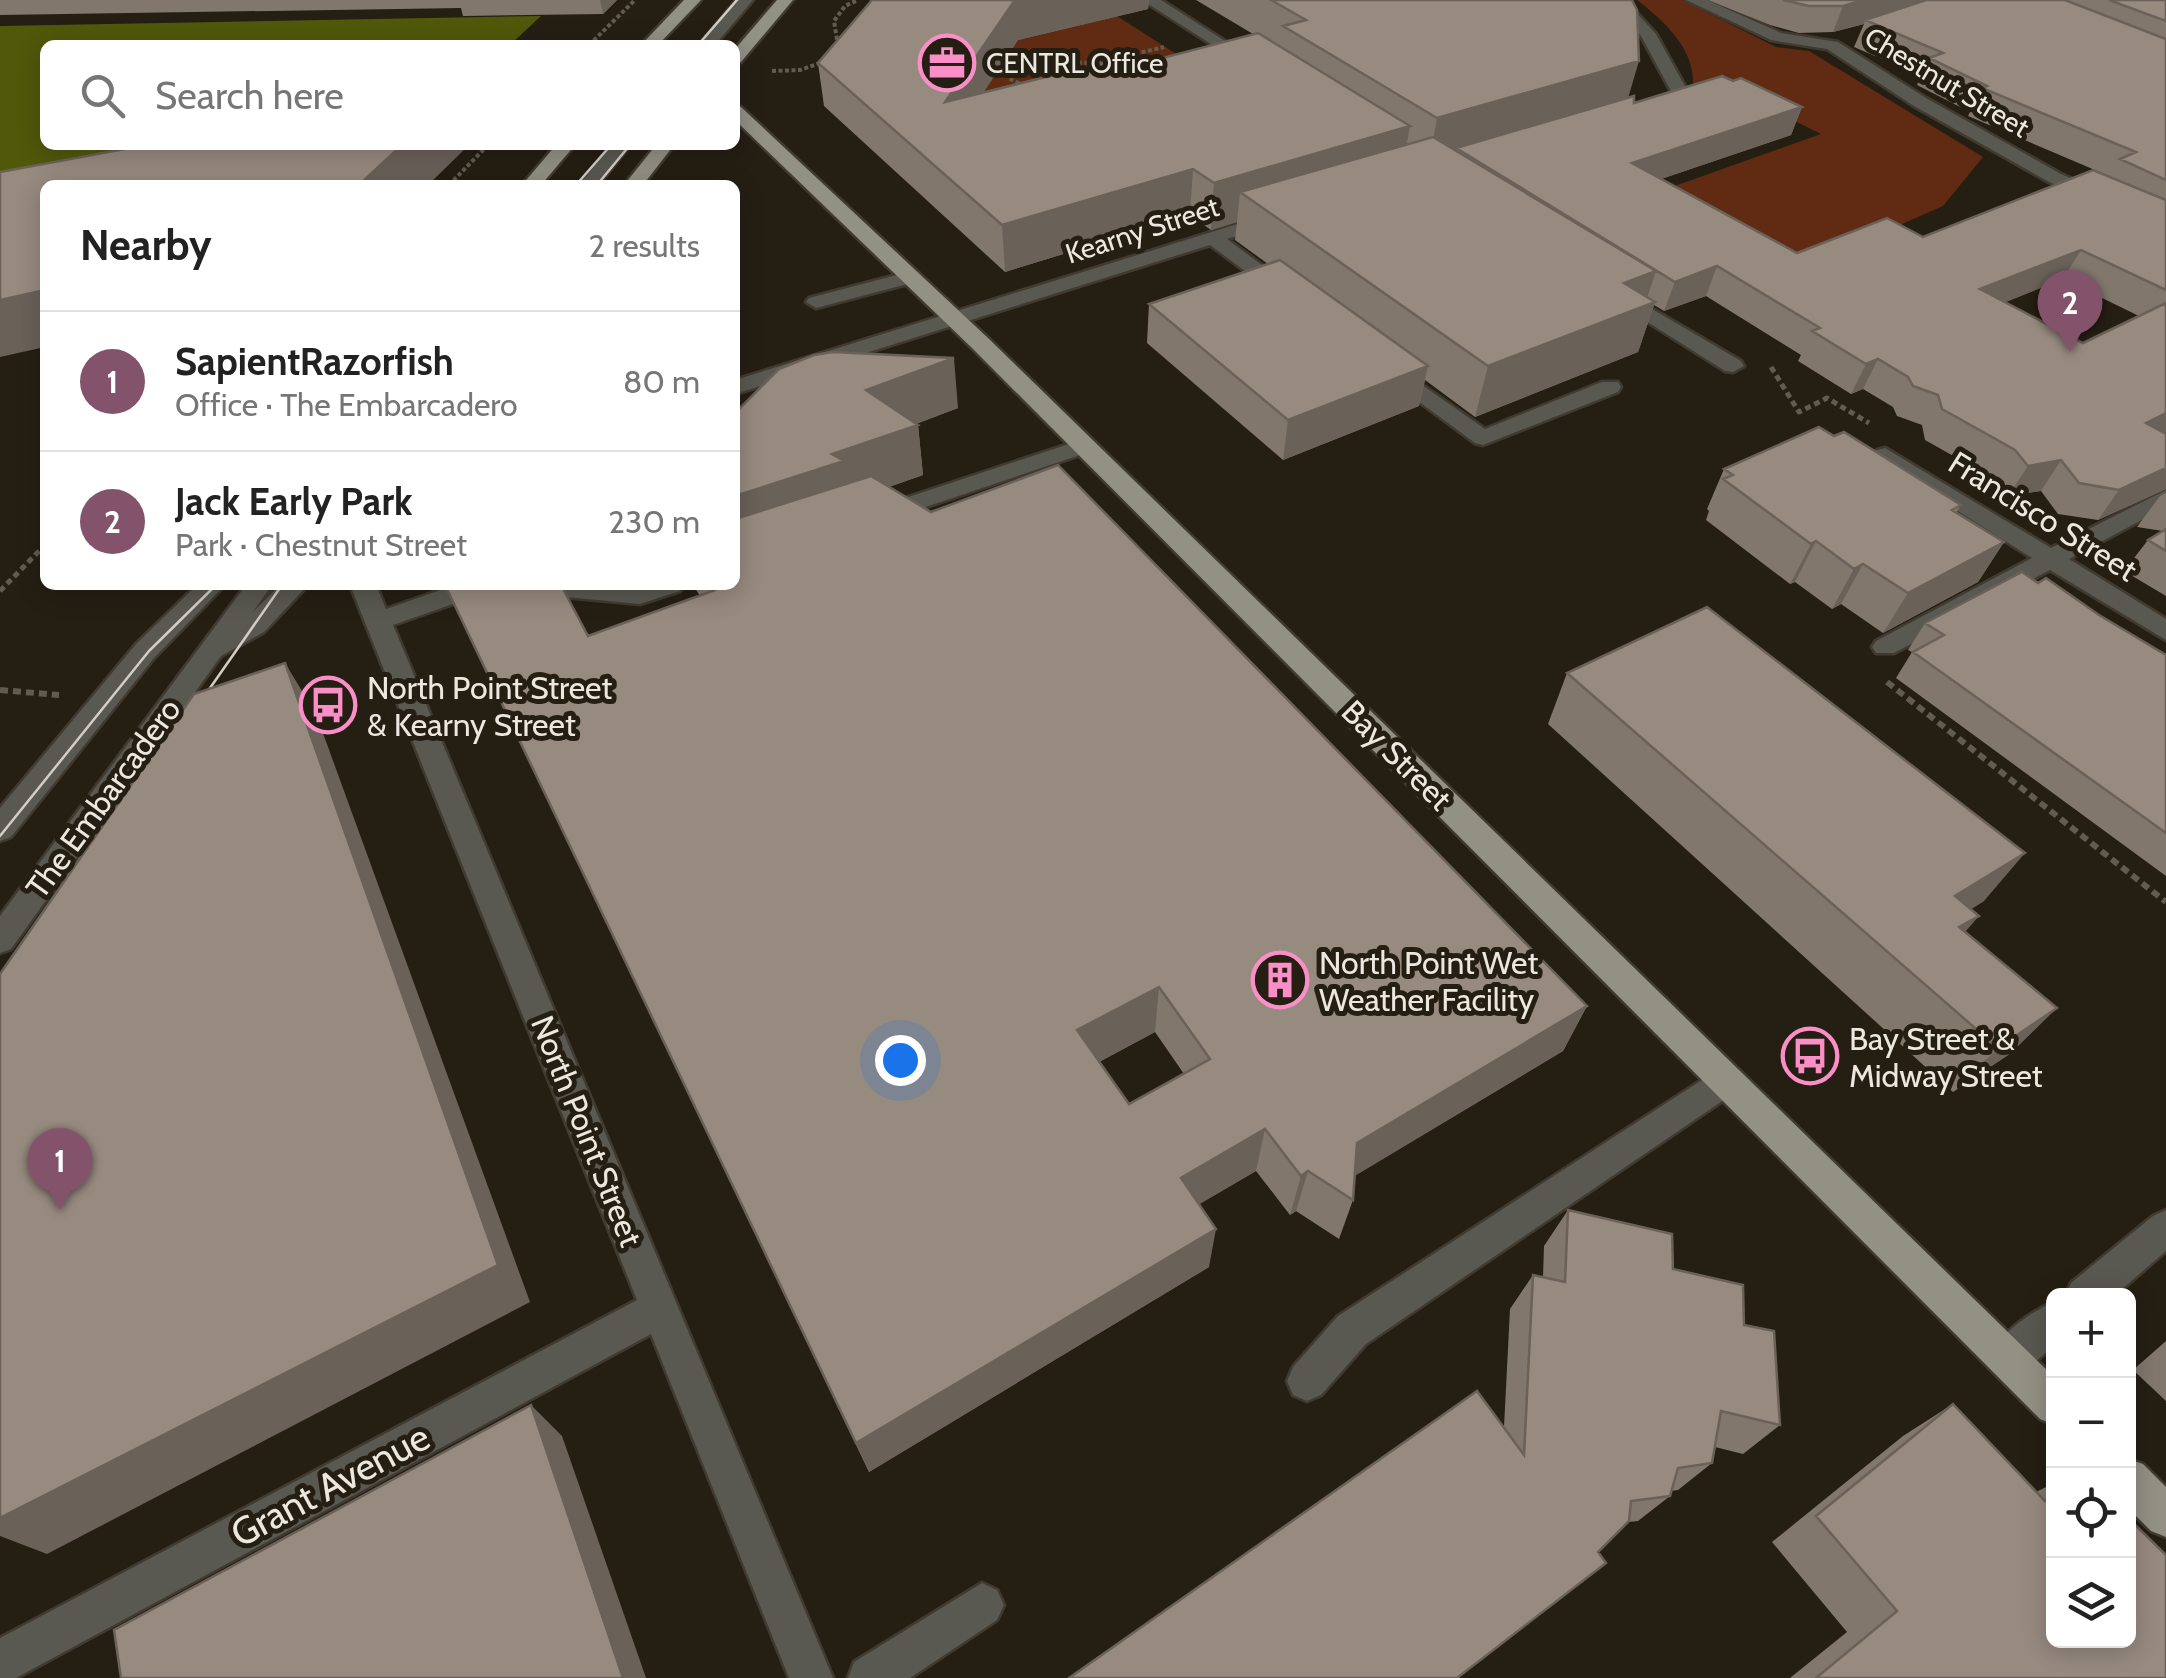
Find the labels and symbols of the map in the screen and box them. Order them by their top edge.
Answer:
street label: Chestnut Street [1859,20,2035,144]
office icon: CENTRL Office [917,33,977,93]
place label: CENTRL Office [986,46,1163,80]
street label: Kearny Street [1061,189,1223,271]
pin: 2 [2038,270,2102,352]
street label: Francisco Street [1942,443,2144,589]
place label: North Point Street & Kearny Street [367,668,612,744]
bus stop icon: North Point Street & Kearny Street [298,675,358,735]
street label: The Embarcadero [17,690,189,906]
street label: Bay Street [1334,692,1460,818]
place label: North Point Wet Weather Facility [1319,943,1538,1019]
building icon: North Point Wet Weather Facility [1250,950,1310,1010]
street label: North Point Street [523,1010,651,1252]
place label: Bay Street & Midway Street [1849,1019,2043,1095]
bus stop icon: Bay Street & Midway Street [1780,1026,1840,1086]
your location [875,1035,926,1086]
pin: 1 [28,1128,92,1210]
street label: Grant Avenue [223,1413,437,1557]

